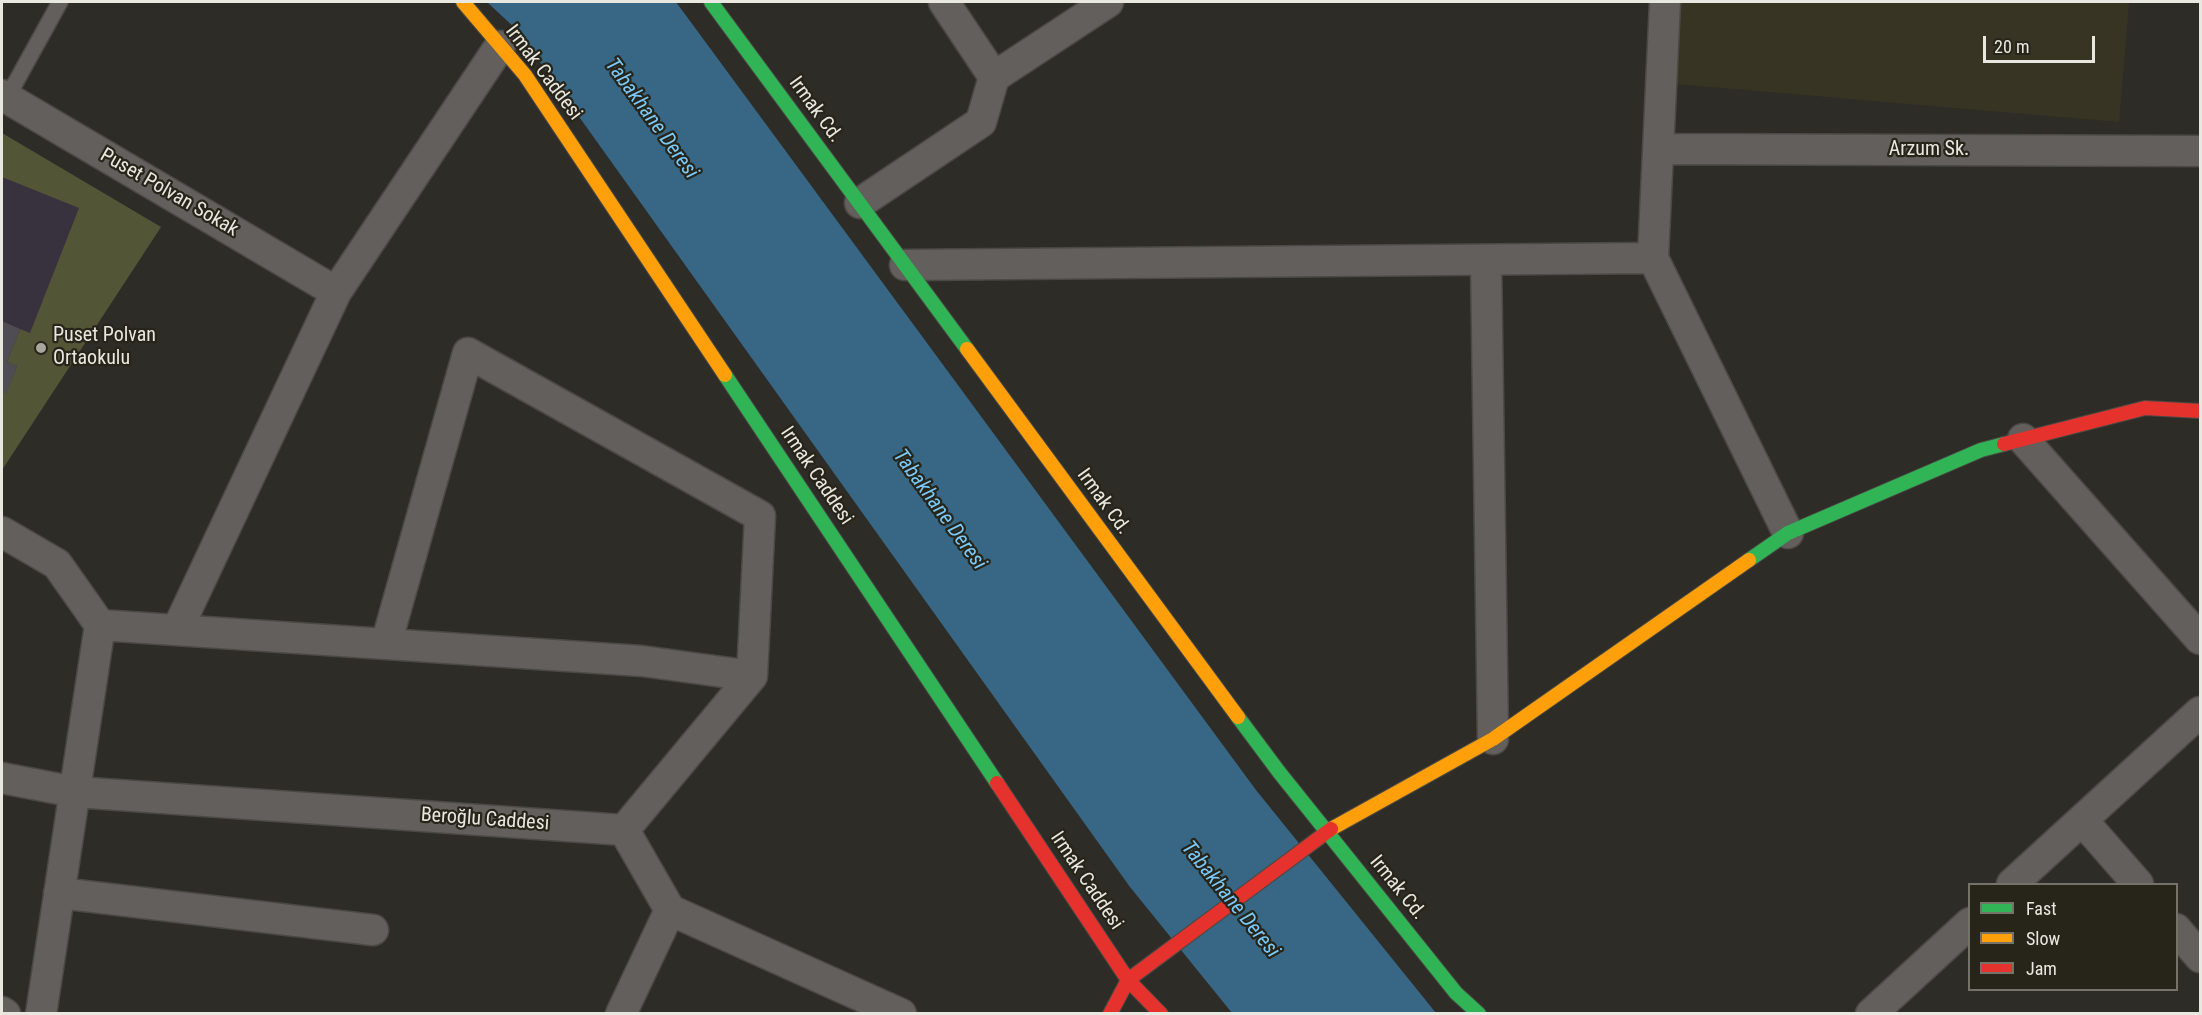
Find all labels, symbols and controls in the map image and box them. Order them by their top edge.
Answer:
street label: Irmak Caddesi [499,21,587,125]
scale bar [1986,24,2098,62]
text: 20 m [1994,36,2029,57]
water label: Tabakhane Deresi [599,54,703,184]
street label: Irmak Cd. [783,72,847,148]
street label: Arzum Sk. [1889,138,1969,162]
street label: Puset Polvan Sokak [96,144,242,242]
place label: Puset Polvan Ortaokulu [53,324,156,371]
marker: Puset Polvan Ortaokulu [34,341,48,355]
street label: Irmak Caddesi [774,422,858,530]
water label: Tabakhane Deresi [887,445,991,575]
street label: Irmak Cd. [1071,464,1135,540]
street label: Beroğlu Caddesi [420,804,550,836]
street label: Irmak Caddesi [1044,827,1128,935]
water label: Tabakhane Deresi [1175,837,1285,963]
street label: Irmak Cd. [1364,851,1430,925]
legend [1968,883,2178,991]
text: Fast [2026,898,2057,919]
text: Slow [2026,928,2060,949]
text: Jam [2026,958,2057,979]

